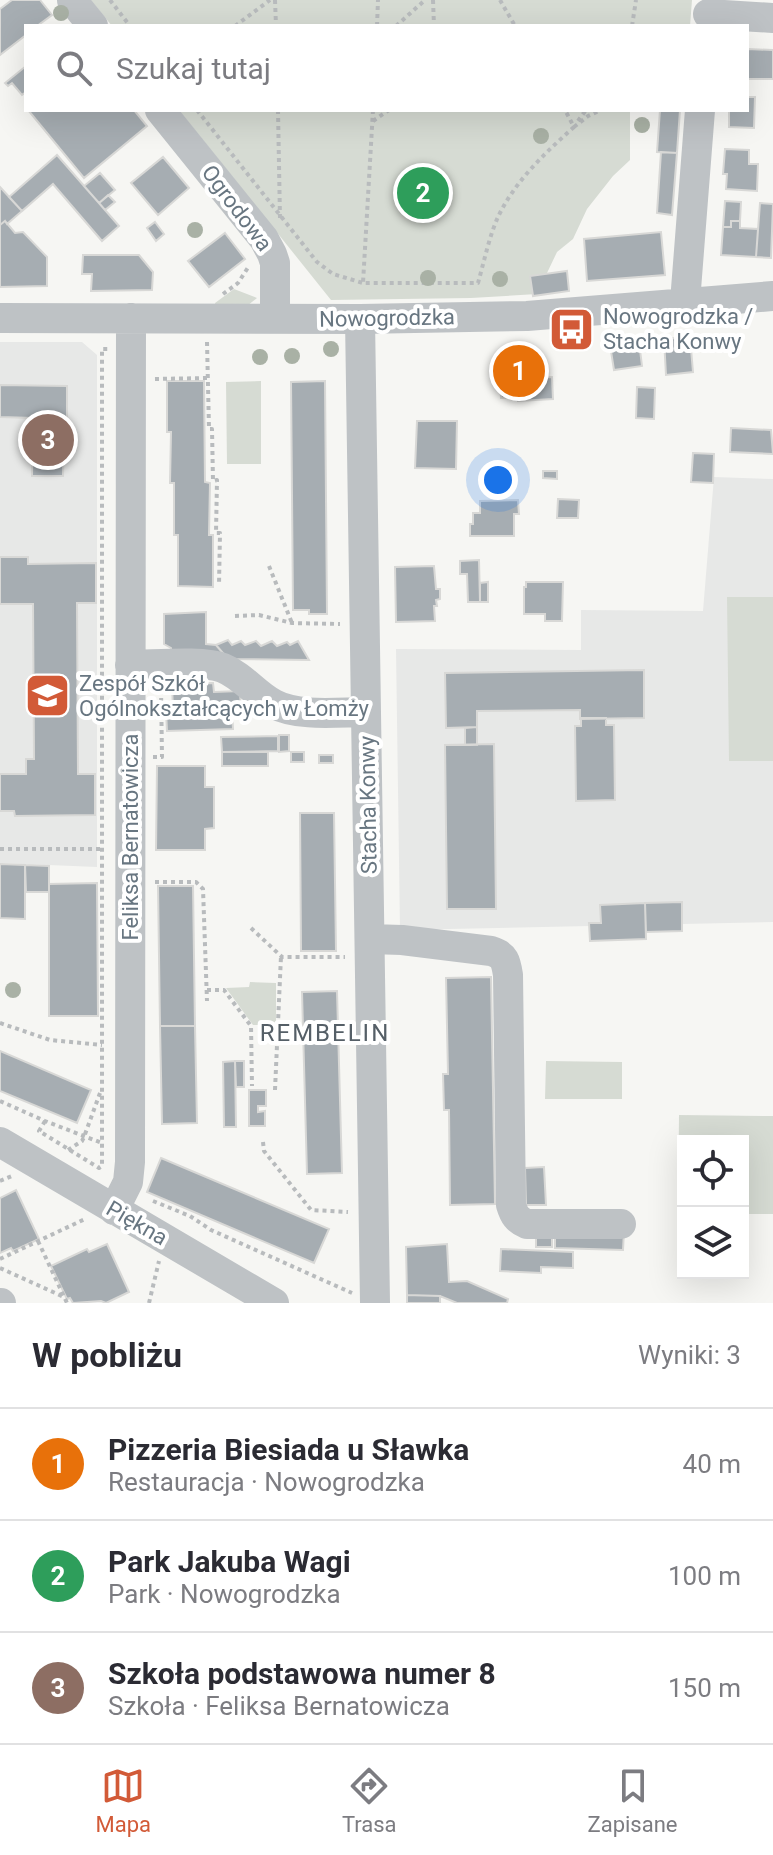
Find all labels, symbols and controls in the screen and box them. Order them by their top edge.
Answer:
search box [24,24,749,112]
icon: search [52,46,96,90]
text: Szukaj tutaj [116,51,271,86]
street label: Ogrodowa [197,160,277,256]
pin: 2 [397,163,449,223]
street label: Nowogrodzka [319,304,455,332]
place label: Nowogrodzka / Stacha Konwy [603,304,753,354]
bus stop icon: Nowogrodzka / Stacha Konwy [548,305,596,353]
pin: 1 [493,341,545,401]
pin: 3 [22,410,74,470]
your location [478,460,518,500]
place label: Zespół Szkół Ogólnokształcących w Łomży [79,671,370,721]
school or university icon: Zespół Szkół Ogólnokształcących w Łomży [24,672,72,720]
street label: Feliksa Bernatowicza [118,734,143,940]
street label: Stacha Konwy [354,735,382,874]
district label: REMBELIN [260,1019,390,1047]
map controls [677,1135,749,1279]
button: locate [677,1135,749,1207]
street label: Piękna [102,1196,172,1250]
button: layers [677,1207,749,1279]
text: W pobliżu [32,1335,182,1375]
text: Wyniki: 3 [638,1340,741,1370]
text: Pizzeria Biesiada u Sławka [108,1432,469,1467]
text: 1 [51,1449,65,1479]
text: 40 m [683,1449,741,1479]
text: Restauracja · Nowogrodzka [108,1467,425,1497]
text: Park Jakuba Wagi [108,1544,351,1579]
text: 2 [51,1561,65,1591]
text: 100 m [668,1561,741,1591]
text: Park · Nowogrodzka [108,1579,341,1609]
text: Szkoła podstawowa numer 8 [108,1656,496,1691]
text: 3 [51,1673,65,1703]
text: 150 m [668,1673,741,1703]
text: Szkoła · Feliksa Bernatowicza [108,1691,450,1721]
tab: Mapa [95,1764,151,1837]
tab: Trasa [342,1764,397,1837]
tab: Zapisane [588,1764,678,1837]

